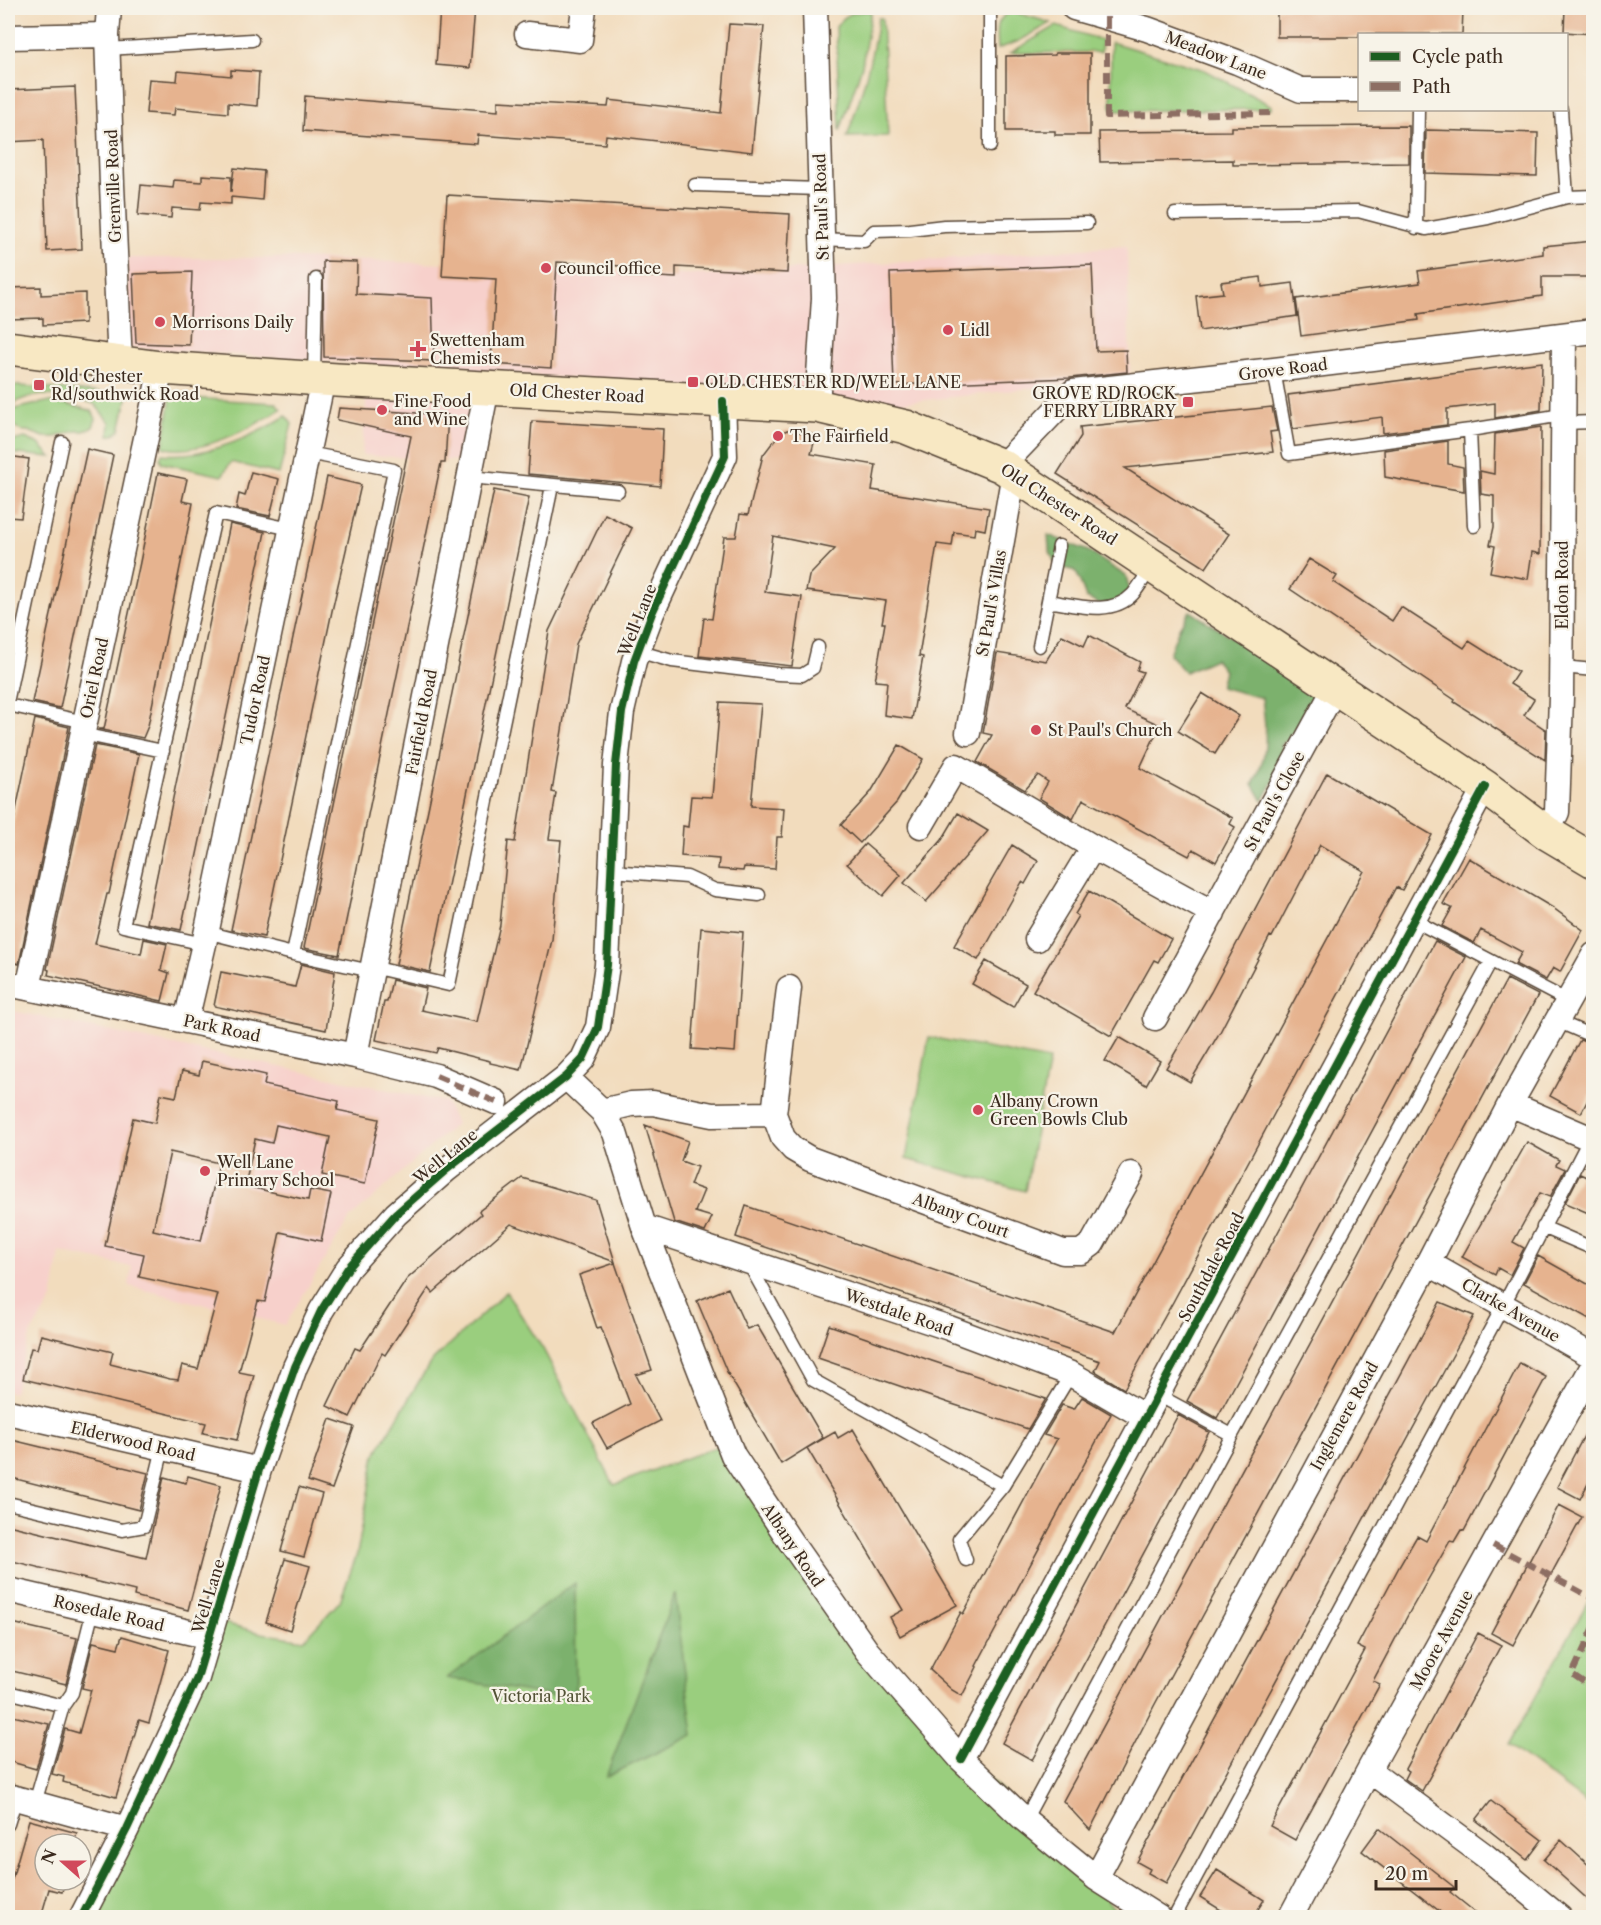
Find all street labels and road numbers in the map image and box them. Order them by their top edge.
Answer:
street label: Meadow Lane [1162,26,1270,84]
street label: Grenville Road [101,129,125,243]
street label: St Paul's Road [809,153,833,261]
street label: Grove Road [1237,354,1329,384]
street label: Old Chester Road [509,379,645,407]
street label: Old Chester Road [997,459,1121,549]
street label: Eldon Road [1552,540,1572,630]
street label: St Paul's Villas [972,548,1010,658]
street label: Well Lane [613,581,661,660]
street label: Oriel Road [76,635,112,720]
street label: Tudor Road [236,653,274,747]
street label: Fairfield Road [401,667,441,777]
street label: St Paul's Close [1239,748,1309,854]
street label: Park Road [182,1010,263,1046]
street label: Well Lane [408,1124,481,1189]
street label: Albany Court [909,1188,1012,1242]
street label: Southdale Road [1174,1209,1248,1325]
street label: Clarke Avenue [1458,1274,1564,1346]
street label: Westdale Road [841,1284,956,1340]
street label: Inglemere Road [1306,1358,1382,1474]
street label: Elderwood Road [69,1417,197,1465]
street label: Albany Road [757,1499,828,1591]
street label: Well Lane [187,1556,229,1637]
street label: Moore Avenue [1405,1586,1477,1694]
street label: Rosedale Road [52,1591,167,1636]

